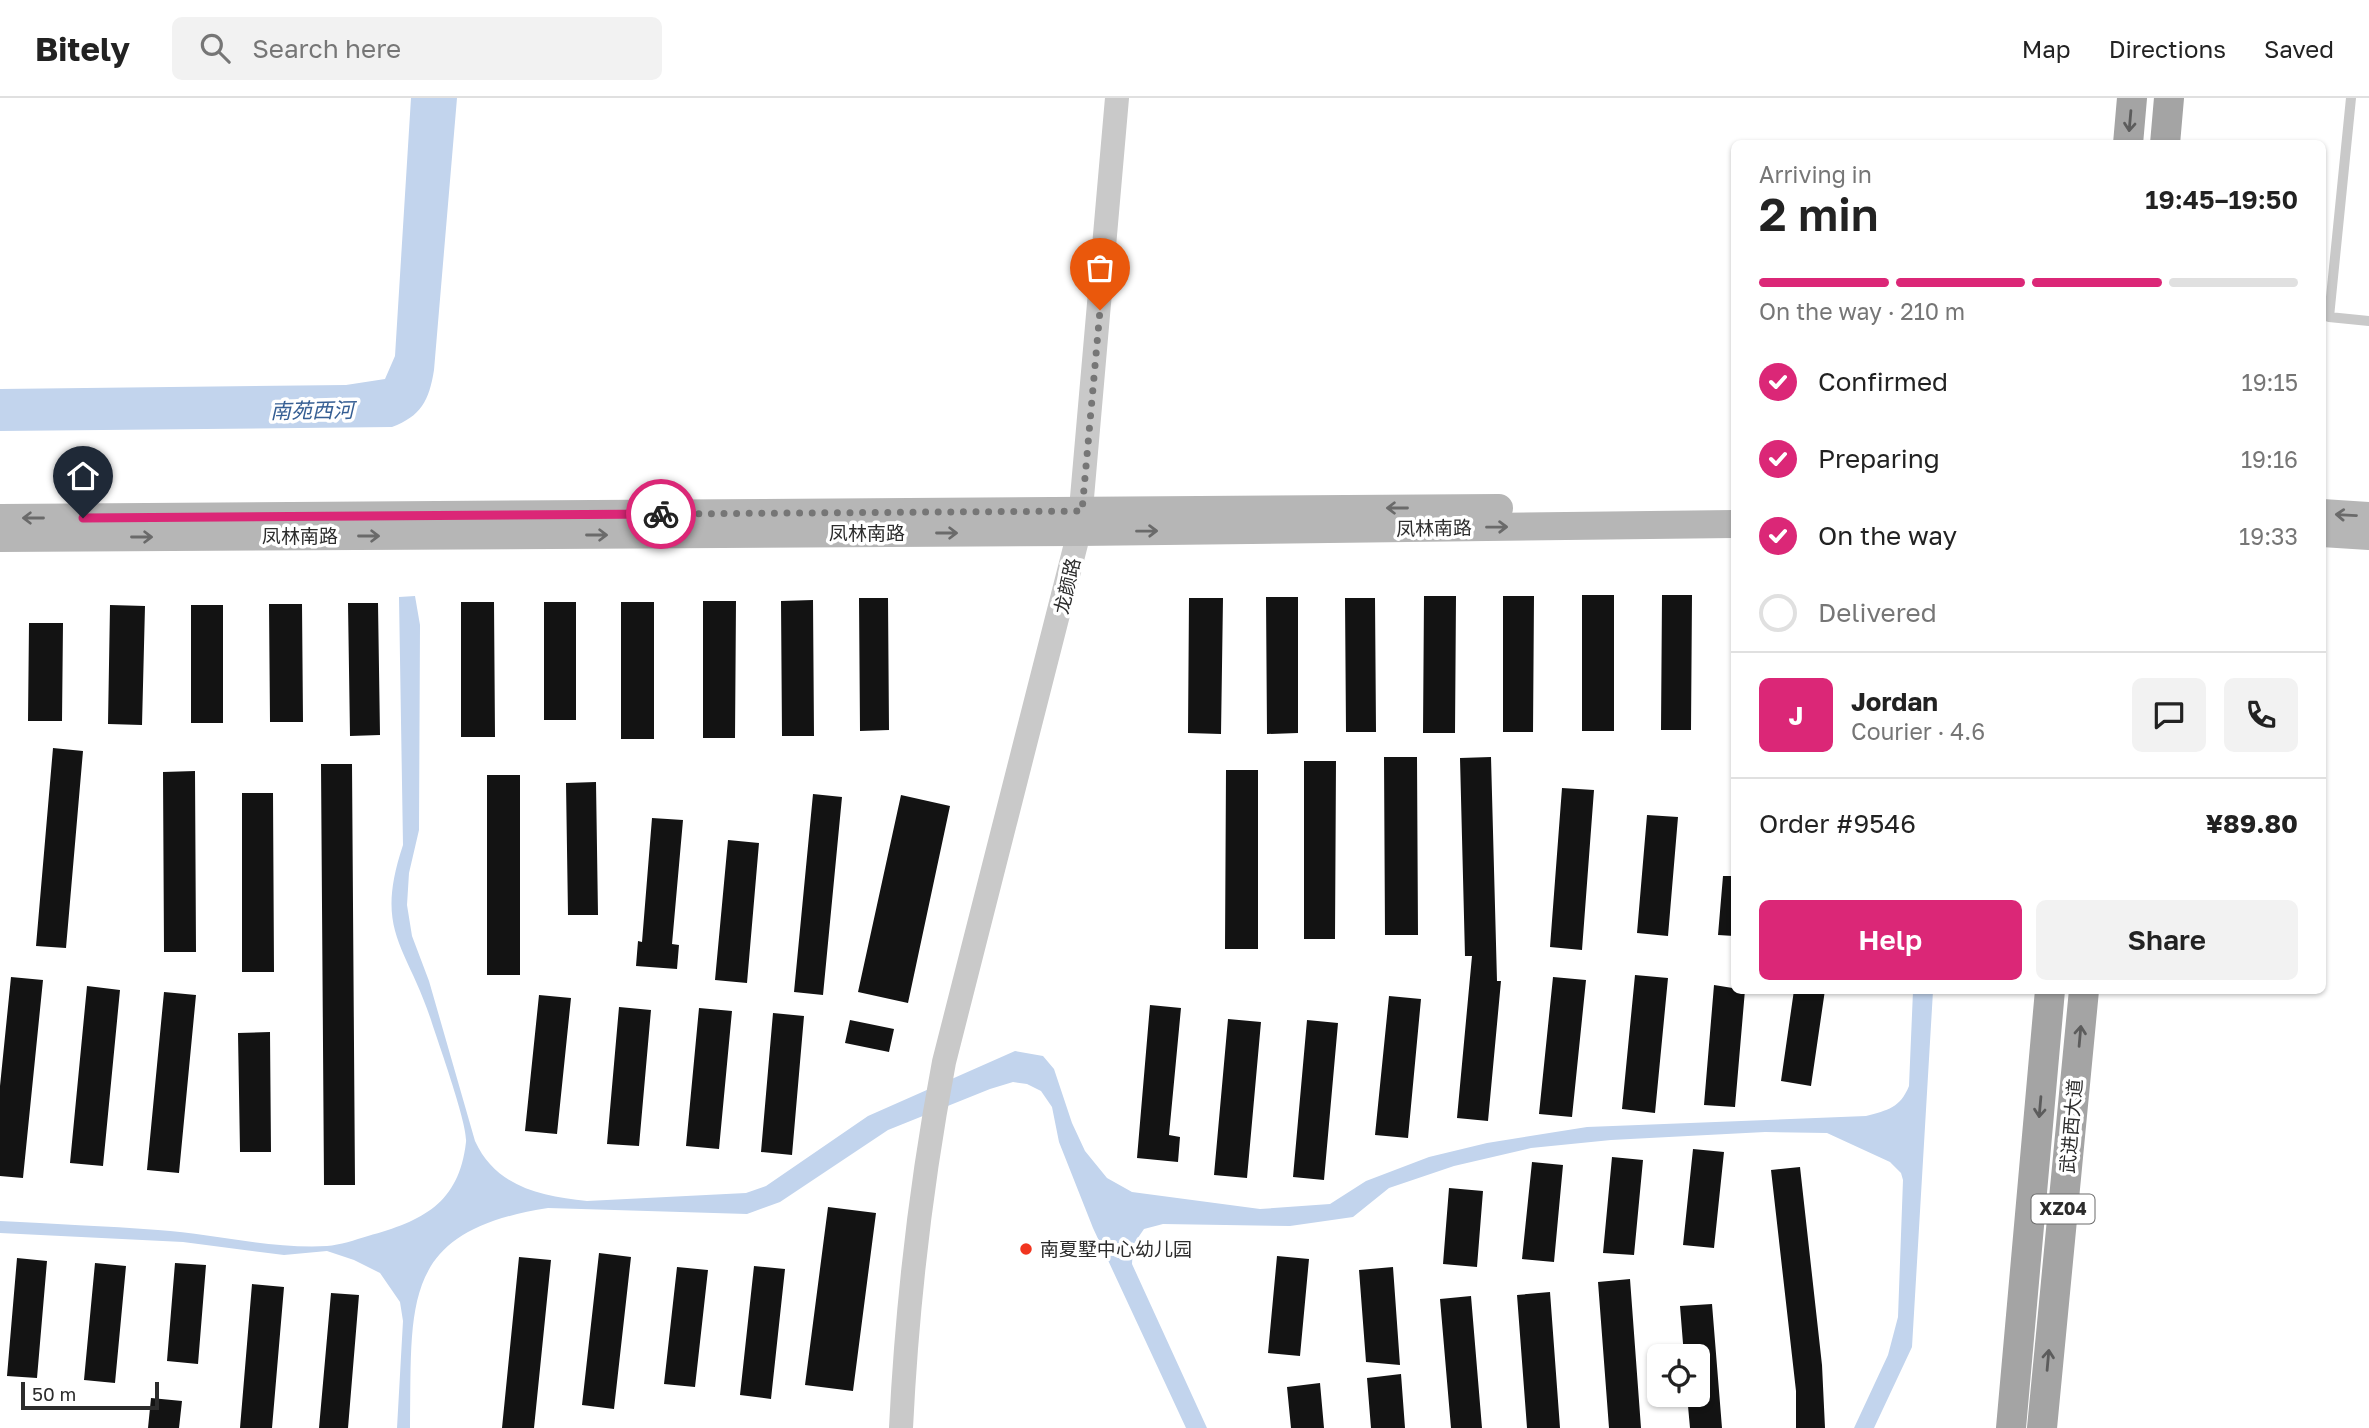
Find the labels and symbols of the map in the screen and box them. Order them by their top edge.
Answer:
one-way arrow [2123,109,2136,132]
pin [1070,238,1130,310]
water label: 南苑西河 [270,396,358,424]
pin [53,446,113,518]
courier [626,479,696,549]
one-way arrow [1385,502,1408,515]
one-way arrow [2334,508,2357,521]
one-way arrow [22,511,45,525]
street label: 凤林南路 [1396,515,1472,540]
one-way arrow [1486,520,1509,534]
street label: 凤林南路 [829,521,905,544]
street label: 凤林南路 [262,524,338,547]
one-way arrow [1136,525,1159,538]
one-way arrow [935,526,958,540]
one-way arrow [585,528,608,542]
one-way arrow [357,529,380,543]
one-way arrow [130,530,153,544]
street label: 龙颜路 [1049,556,1084,616]
one-way arrow [2073,1025,2086,1048]
street label: 武进西大道 [2055,1078,2086,1174]
one-way arrow [2033,1095,2046,1118]
road number: XZ04 [2032,1194,2094,1224]
place label: 南夏墅中心幼儿园 [1040,1237,1192,1260]
marker: 南夏墅中心幼儿园 [1018,1241,1034,1257]
one-way arrow [2042,1349,2055,1372]
scale bar [21,1379,159,1411]

